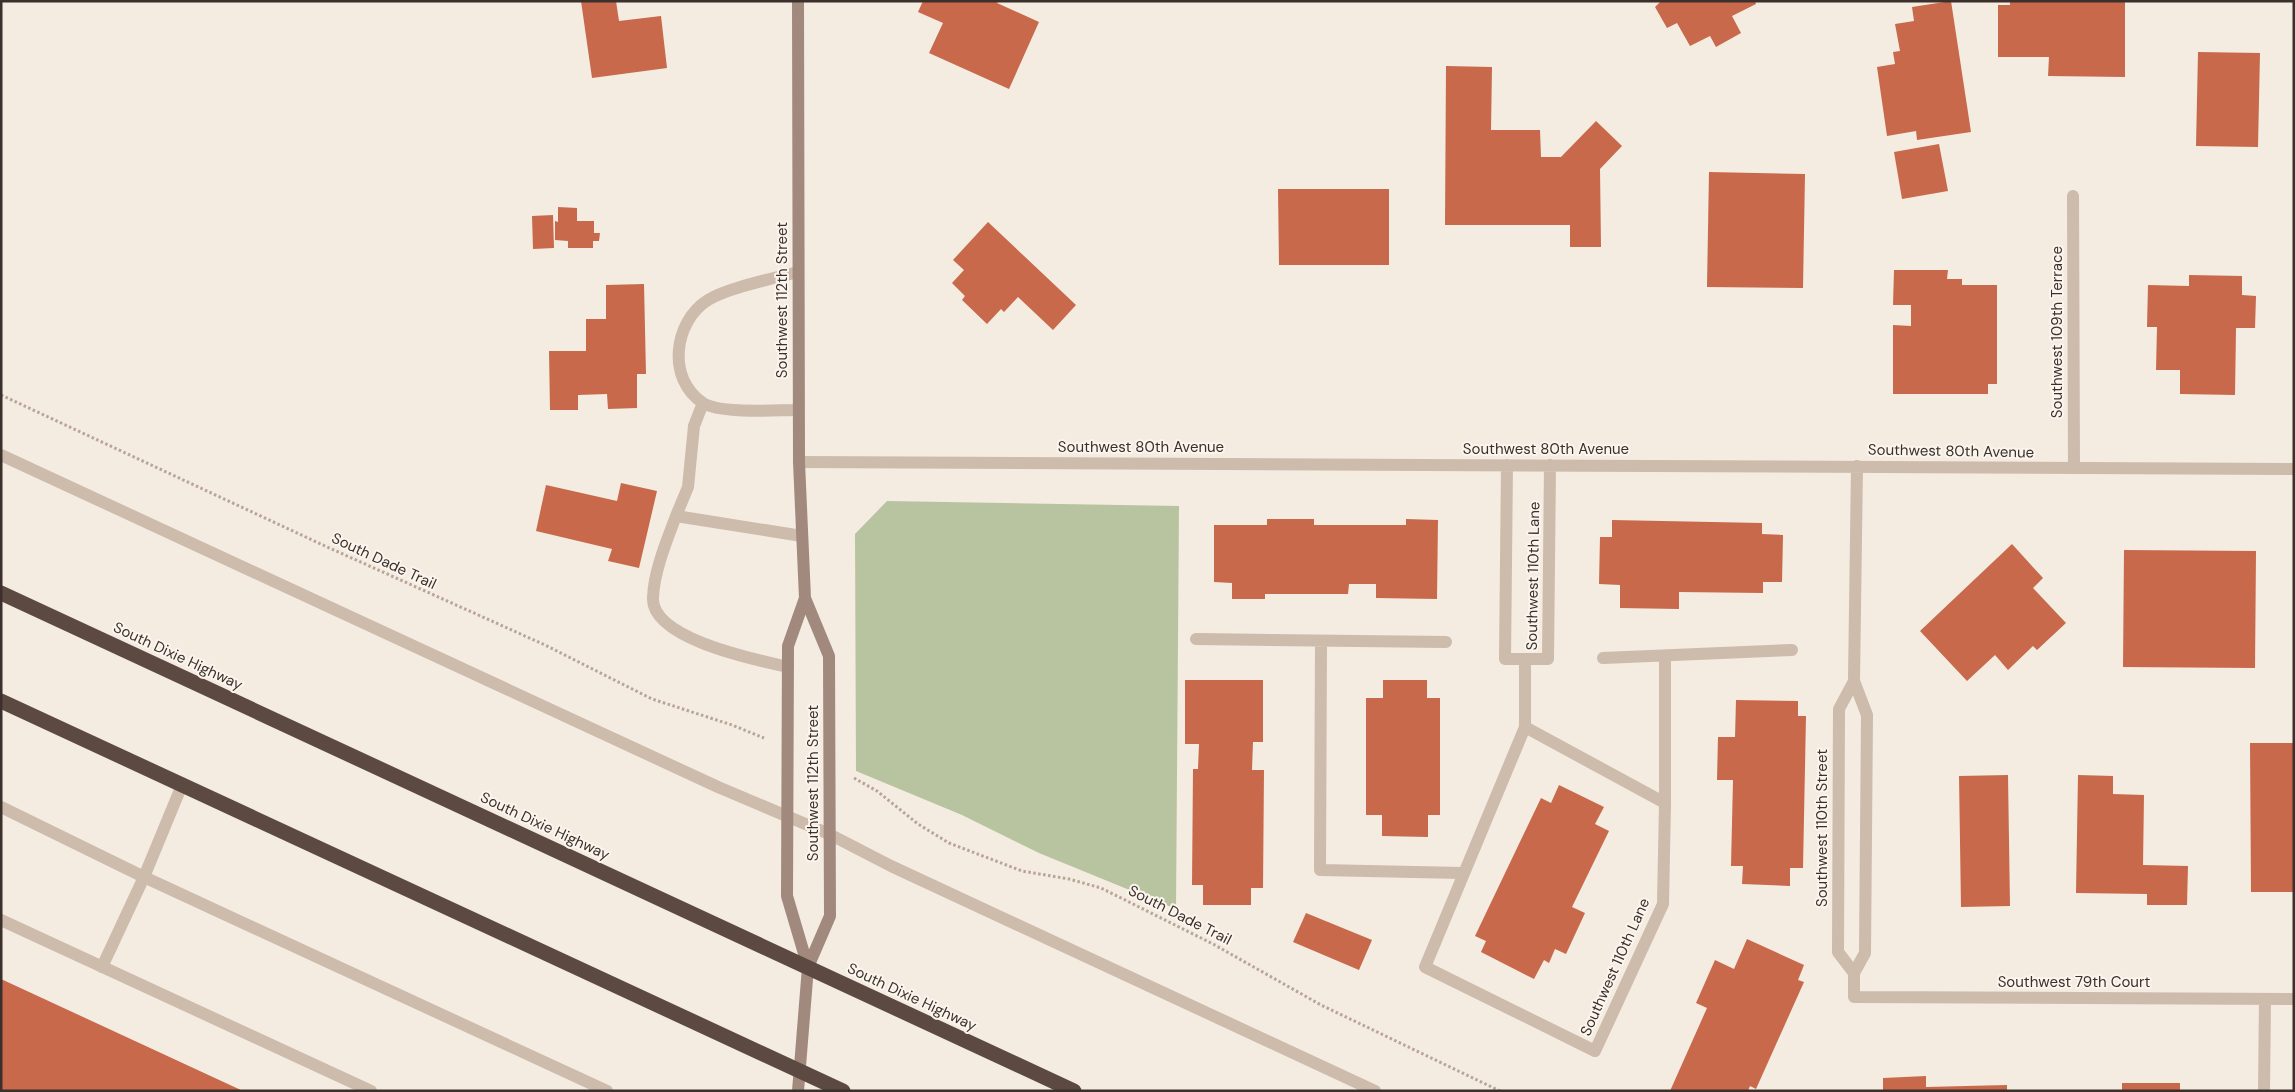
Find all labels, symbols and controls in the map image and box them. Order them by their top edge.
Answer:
street label: Southwest 112th Street [772,222,792,378]
street label: Southwest 109th Terrace [2047,246,2067,418]
street label: Southwest 80th Avenue [1058,437,1224,457]
street label: Southwest 80th Avenue [1463,439,1629,459]
street label: Southwest 80th Avenue [1868,440,2034,462]
street label: Southwest 110th Lane [1522,501,1544,651]
street label: South Dade Trail [328,528,440,594]
street label: South Dixie Highway [110,617,246,695]
street label: Southwest 112th Street [803,705,823,861]
street label: Southwest 110th Street [1812,749,1832,907]
street label: South Dixie Highway [477,787,613,865]
street label: South Dade Trail [1125,880,1235,950]
street label: Southwest 110th Lane [1576,895,1654,1039]
street label: South Dixie Highway [844,958,980,1036]
street label: Southwest 79th Court [1998,972,2150,992]

